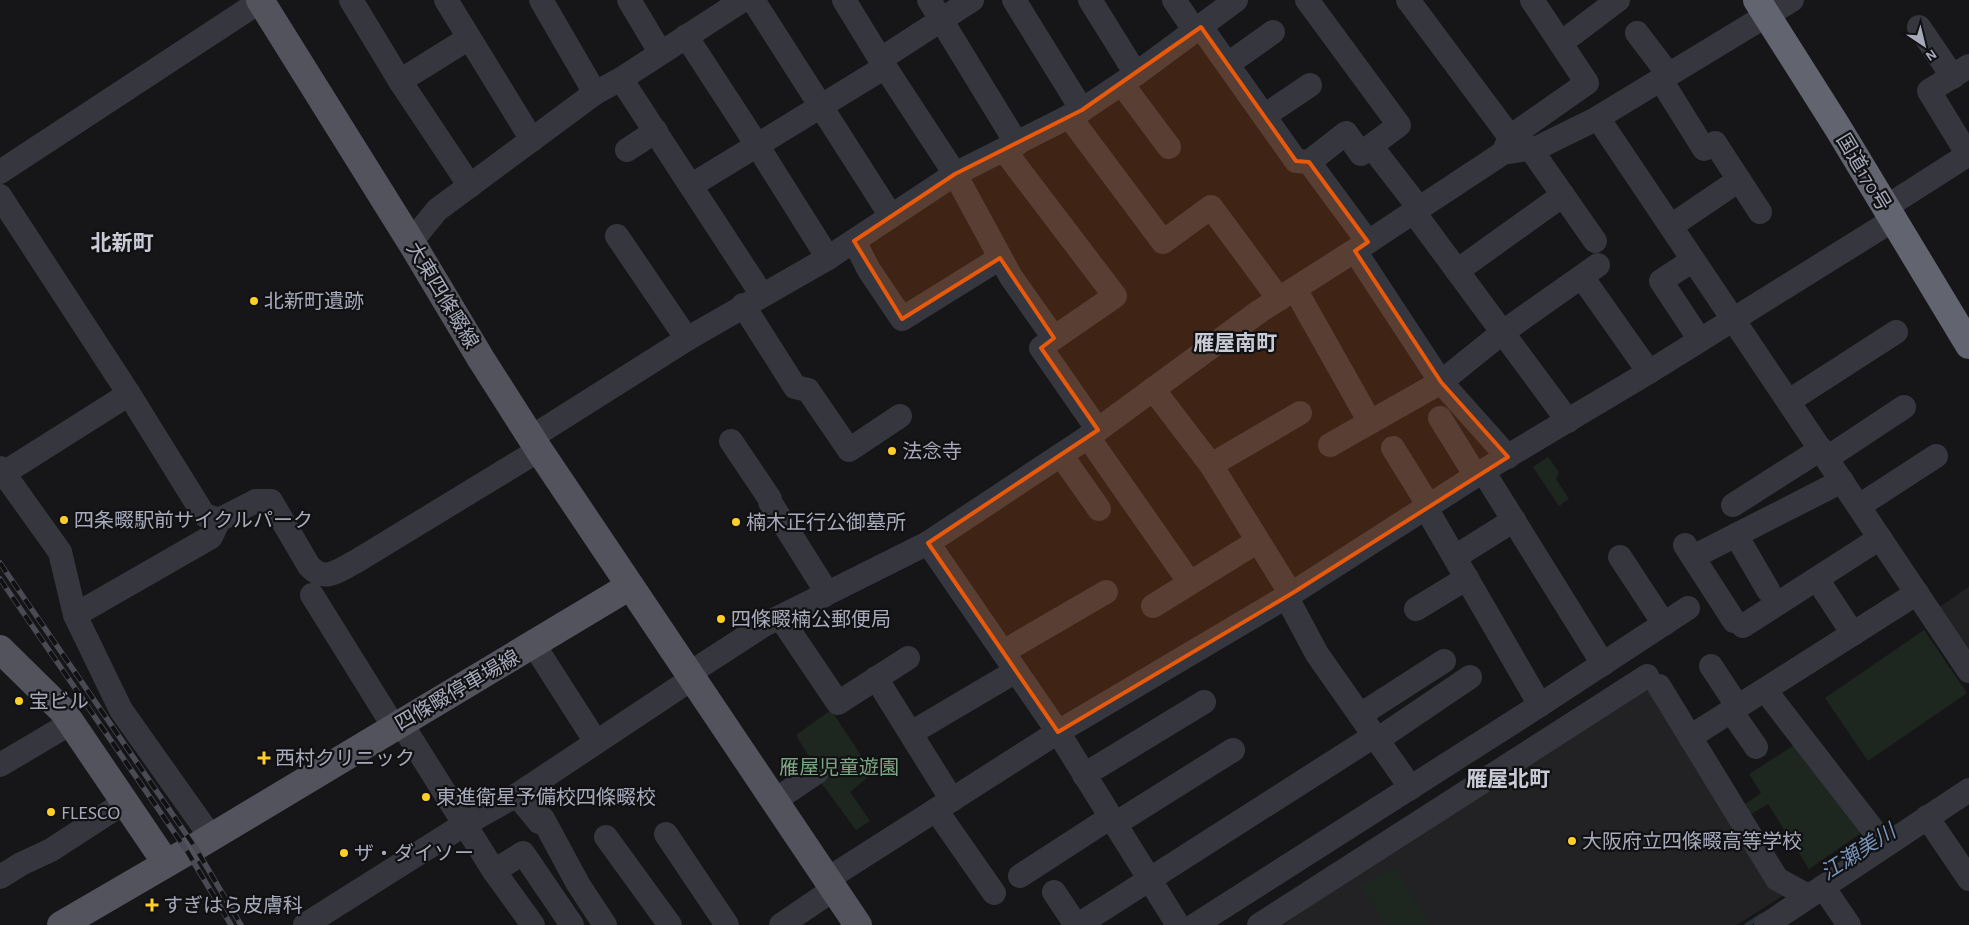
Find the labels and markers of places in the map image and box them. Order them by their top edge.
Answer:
place label: 北新町遺跡 [264,291,364,312]
marker: 北新町遺跡 [248,295,260,307]
place label: 法念寺 [902,441,962,462]
marker: 法念寺 [886,445,898,457]
place label: 四条畷駅前サイクルパーク [74,510,313,531]
place label: 楠木正行公御墓所 [746,512,906,533]
marker: 四条畷駅前サイクルパーク [58,514,70,526]
marker: 楠木正行公御墓所 [730,516,742,528]
place label: 四條畷楠公郵便局 [731,608,891,630]
marker: 四條畷楠公郵便局 [715,613,727,625]
place label: 宝ビル [29,691,89,712]
marker: 宝ビル [13,695,25,707]
place label: 西村クリニック [275,748,415,769]
marker: 西村クリニック [257,751,271,765]
place label: 東進衛星予備校四條畷校 [436,786,656,808]
marker: 東進衛星予備校四條畷校 [420,791,432,803]
place label: FLESCO [61,803,120,823]
marker: FLESCO [45,806,57,818]
place label: 大阪府立四條畷高等学校 [1582,830,1802,852]
marker: 大阪府立四條畷高等学校 [1566,835,1578,847]
place label: ザ・ダイソー [354,843,474,864]
marker: ザ・ダイソー [338,847,350,859]
place label: すぎはら皮膚科 [163,894,303,916]
marker: すぎはら皮膚科 [145,898,159,912]

